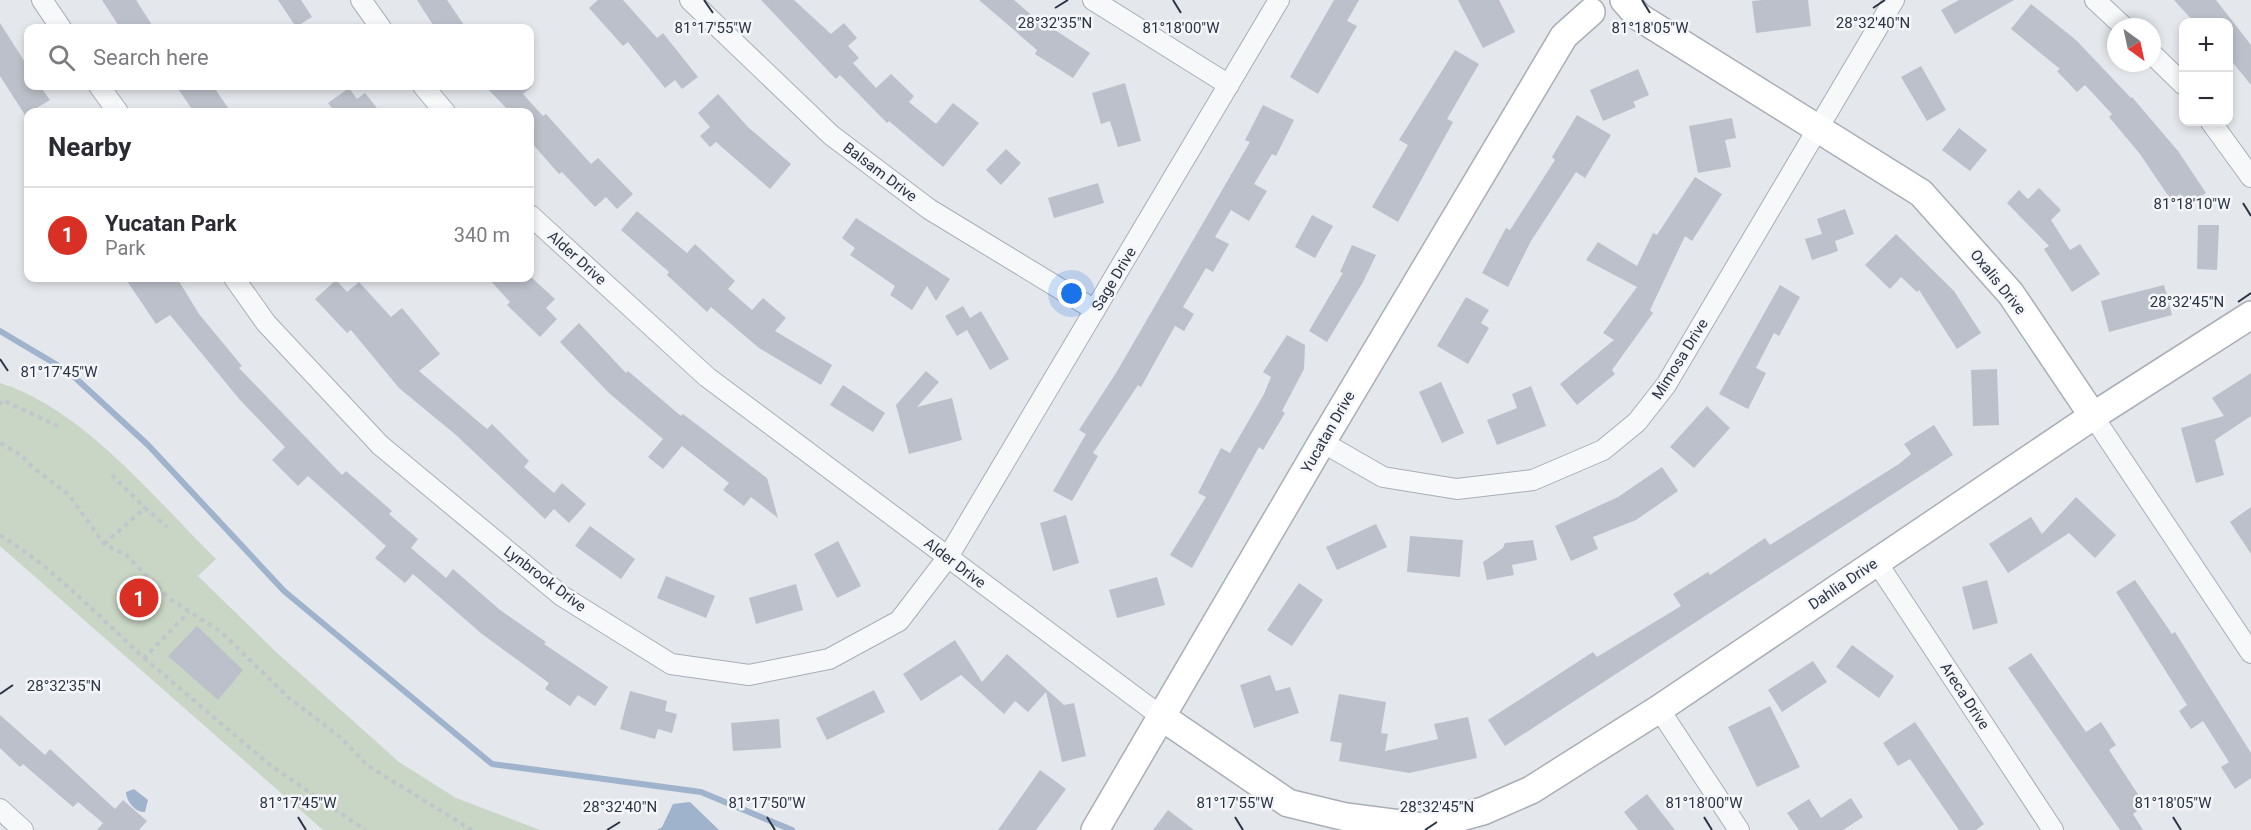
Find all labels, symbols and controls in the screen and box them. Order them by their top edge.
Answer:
text: 28°32'35"N [1018,14,1092,32]
text: 28°32'40"N [1836,14,1910,32]
north arrow [2107,18,2161,72]
map controls [2179,18,2233,126]
button: + [2179,18,2233,72]
text: 81°17'55"W [675,19,751,37]
text: 81°18'00"W [1143,19,1219,37]
text: 81°18'05"W [1612,19,1688,37]
search box [24,24,534,90]
icon: search [45,41,78,74]
text: Search here [93,45,209,70]
button: − [2179,72,2233,126]
text: Nearby [48,132,131,162]
street label: Balsam Drive [840,138,920,206]
text: 81°18'10"W [2154,195,2230,213]
text: Yucatan Park [105,211,236,236]
text: 1 [62,223,73,247]
text: 340 m [454,223,510,247]
street label: Alder Drive [544,227,610,289]
text: Park [105,236,145,260]
street label: Sage Drive [1088,244,1140,314]
street label: Oxalis Drive [1966,246,2030,318]
your location [1057,279,1086,308]
text: 28°32'45"N [2150,293,2224,311]
street label: Mimosa Drive [1648,315,1712,403]
text: 81°17'45"W [21,363,97,381]
street label: Yucatan Drive [1297,388,1359,476]
street label: Alder Drive [921,534,989,592]
street label: Lynbrook Drive [500,542,590,616]
street label: Dahlia Drive [1805,554,1881,614]
pin: 1 [120,576,158,620]
street label: Areca Drive [1937,659,1993,733]
text: 28°32'35"N [27,677,101,695]
text: 81°17'45"W [260,794,336,812]
text: 81°17'50"W [729,794,805,812]
text: 81°17'55"W [1197,794,1273,812]
text: 81°18'00"W [1666,794,1742,812]
text: 81°18'05"W [2135,794,2211,812]
text: 28°32'40"N [583,798,657,816]
text: 28°32'45"N [1400,798,1474,816]

